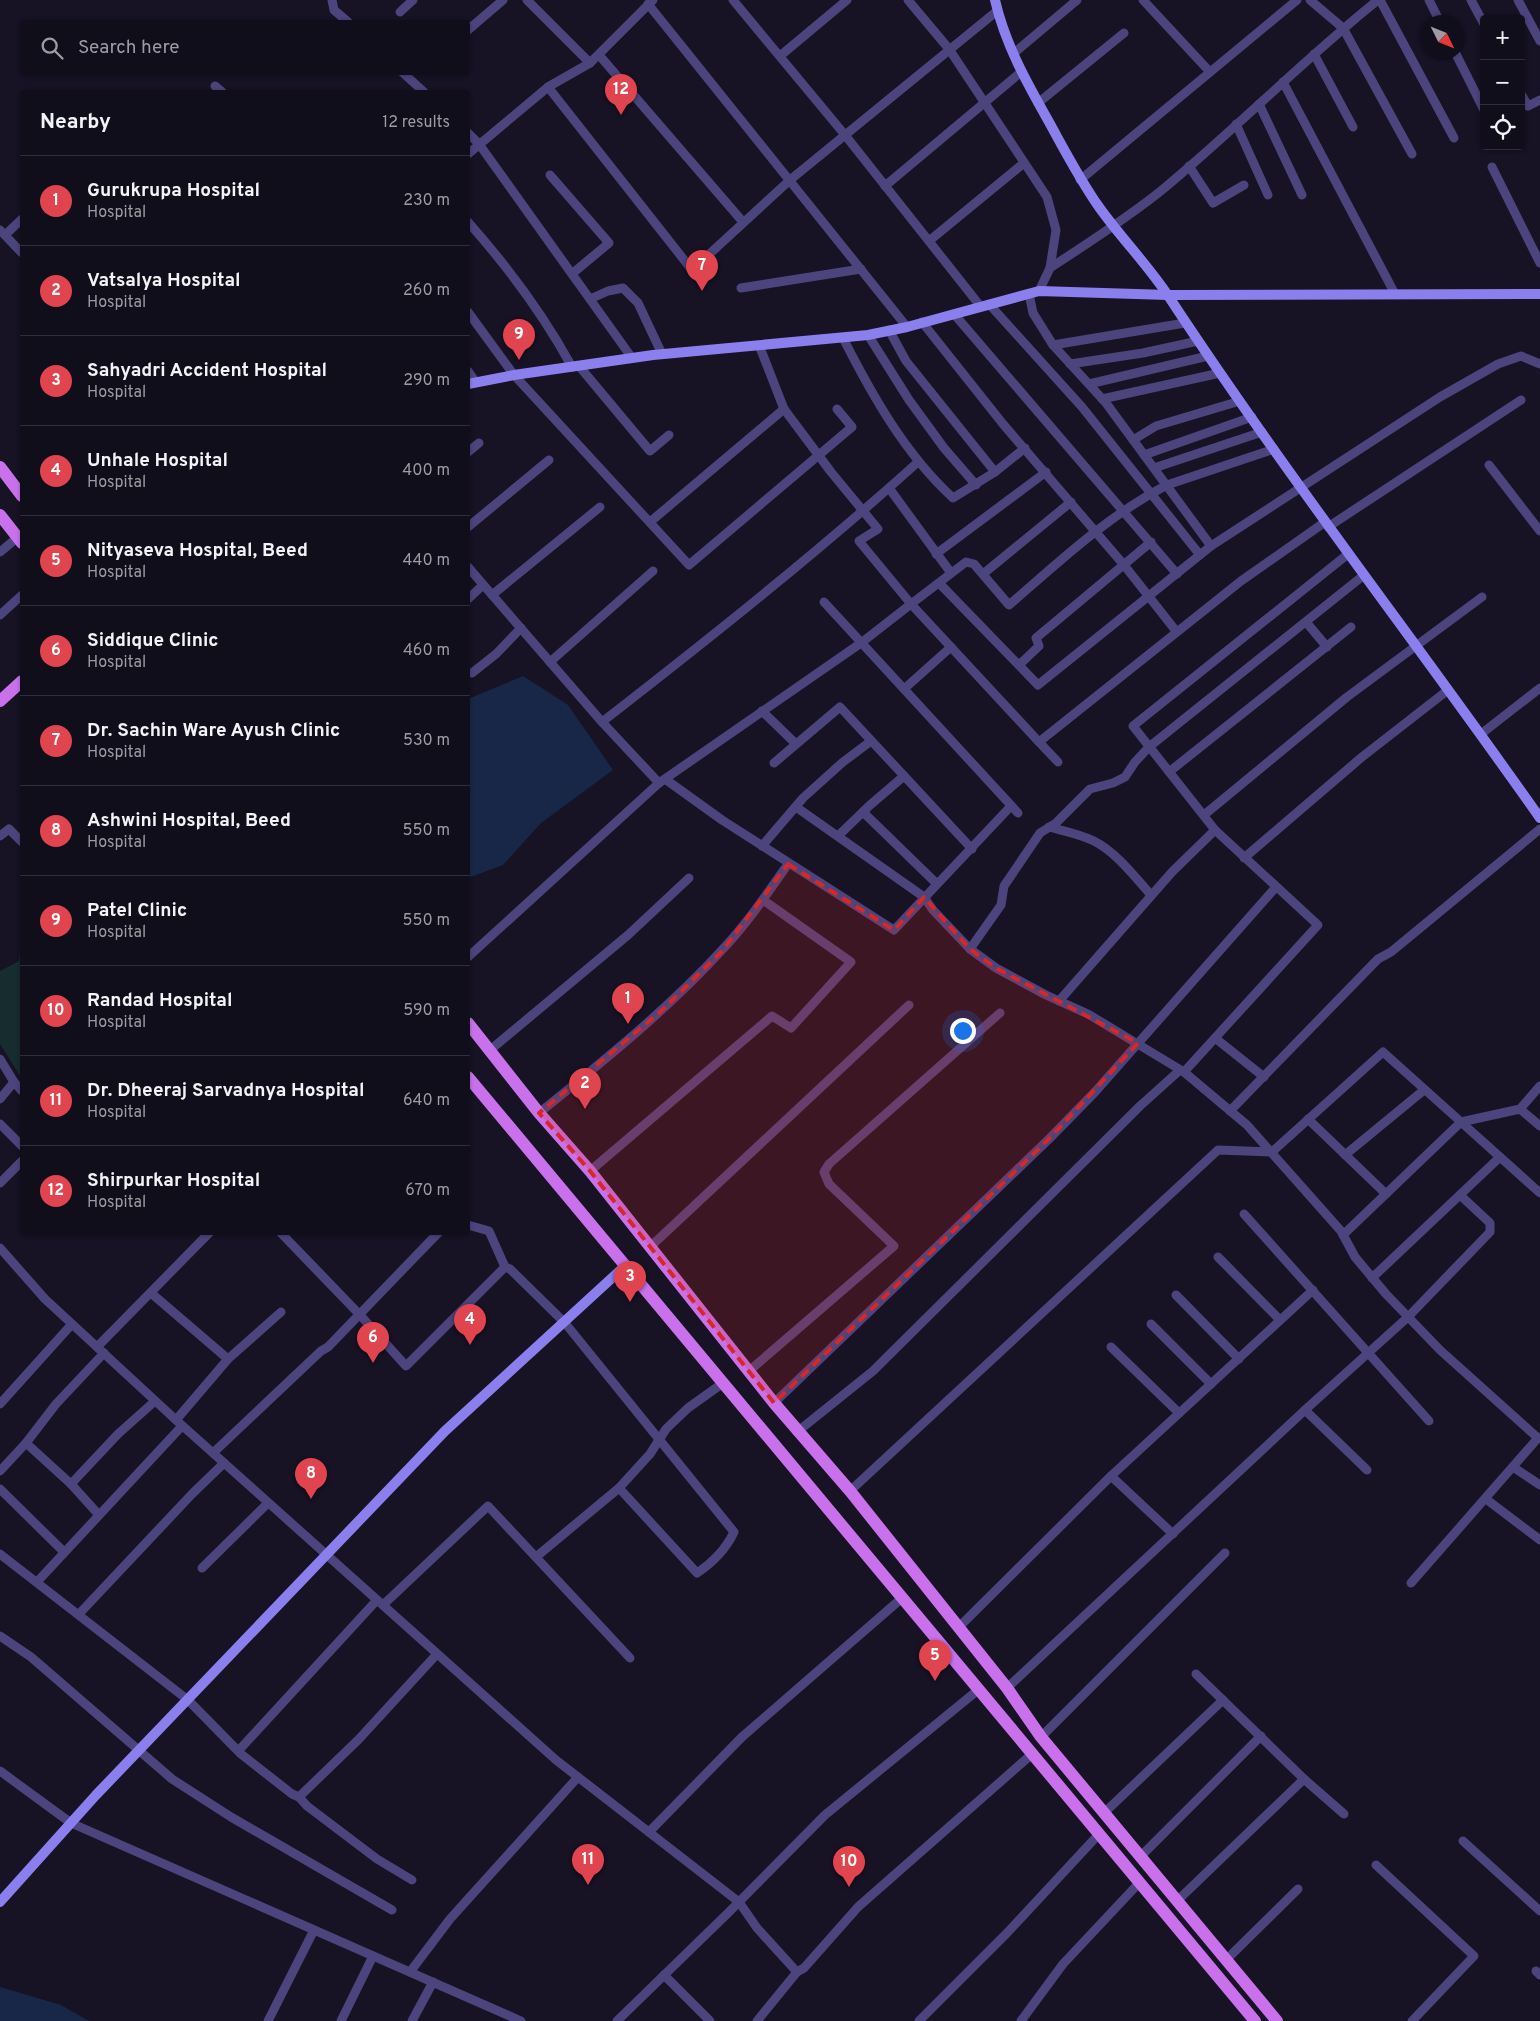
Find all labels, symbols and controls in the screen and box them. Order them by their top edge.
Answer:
north arrow [1420,15,1465,60]
map controls [1480,15,1525,150]
button: + [1480,15,1525,60]
search box [20,20,470,75]
icon: search [38,34,66,62]
text: Search here [78,36,180,60]
button: − [1480,60,1525,105]
pin: 12 [605,74,637,115]
button: locate [1480,105,1525,150]
text: Nearby [40,109,111,136]
text: 12 results [382,113,450,133]
text: Gurukrupa Hospital [87,179,260,203]
text: 1 [53,191,59,211]
text: 230 m [403,191,450,211]
text: Hospital [87,203,146,223]
pin: 7 [686,250,718,291]
text: Vatsalya Hospital [87,269,241,293]
text: 2 [51,281,61,301]
text: 260 m [403,281,450,301]
text: Hospital [87,293,146,313]
pin: 9 [503,319,535,360]
text: Sahyadri Accident Hospital [87,359,327,383]
text: 3 [51,371,61,391]
text: 290 m [403,371,450,391]
text: Hospital [87,383,146,403]
text: Unhale Hospital [87,449,228,473]
text: 4 [51,461,61,481]
text: 400 m [402,461,450,481]
text: Hospital [87,473,146,493]
text: Nityaseva Hospital, Beed [87,539,308,563]
text: 5 [51,551,61,571]
text: 440 m [403,551,450,571]
text: Hospital [87,563,146,583]
text: Siddique Clinic [87,629,219,653]
text: 6 [51,641,61,661]
text: 460 m [403,641,450,661]
text: Hospital [87,653,146,673]
text: Dr. Sachin Ware Ayush Clinic [87,719,340,743]
text: 7 [52,731,60,751]
text: 530 m [403,731,450,751]
text: Hospital [87,743,146,763]
text: Ashwini Hospital, Beed [87,809,291,833]
text: 8 [51,821,61,841]
text: 550 m [403,821,450,841]
text: Hospital [87,833,146,853]
text: Patel Clinic [87,899,187,923]
text: 9 [51,911,61,931]
text: 550 m [403,911,450,931]
text: Hospital [87,923,146,943]
pin: 1 [612,983,644,1024]
text: Randad Hospital [87,989,232,1013]
text: 10 [48,1001,64,1021]
text: 590 m [403,1001,450,1021]
text: Hospital [87,1013,146,1033]
your location [950,1018,976,1044]
pin: 2 [569,1068,601,1109]
text: Dr. Dheeraj Sarvadnya Hospital [87,1079,364,1103]
text: 11 [50,1091,62,1111]
text: 640 m [403,1091,450,1111]
text: Hospital [87,1103,146,1123]
text: Shirpurkar Hospital [87,1169,260,1193]
text: 12 [48,1181,64,1201]
text: 670 m [405,1181,450,1201]
text: Hospital [87,1193,146,1213]
pin: 3 [614,1261,646,1302]
pin: 4 [454,1304,486,1345]
pin: 6 [357,1322,389,1363]
pin: 8 [295,1458,327,1499]
pin: 5 [919,1640,951,1681]
pin: 11 [572,1844,604,1885]
pin: 10 [833,1846,865,1887]

